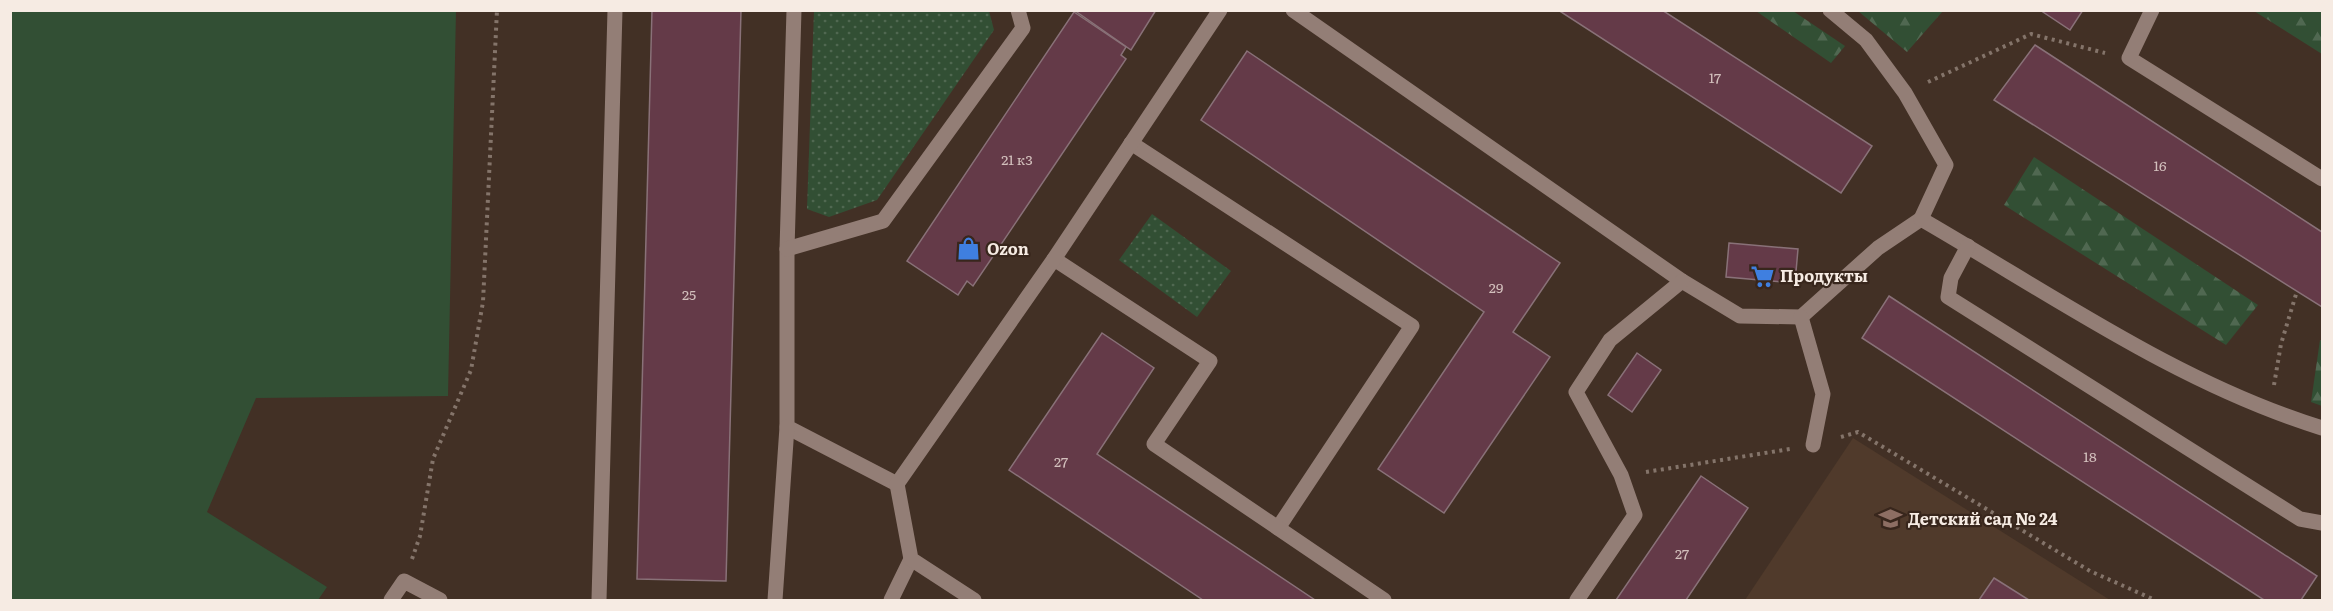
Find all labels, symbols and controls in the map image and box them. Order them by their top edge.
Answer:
house number: 17 [1709,67,1721,87]
house number: 21 к3 [1001,149,1033,169]
house number: 16 [2153,155,2167,175]
shop icon: Ozon [956,236,982,262]
place label: Ozon [987,236,1029,260]
supermarket icon: Продукты [1749,263,1775,289]
place label: Продукты [1780,263,1868,287]
house number: 29 [1489,277,1503,297]
house number: 25 [682,284,696,304]
house number: 18 [2083,446,2097,466]
house number: 27 [1054,451,1068,471]
school or university icon: Детский сад № 24 [1877,506,1903,532]
place label: Детский сад № 24 [1908,506,2058,530]
house number: 27 [1675,543,1689,563]

